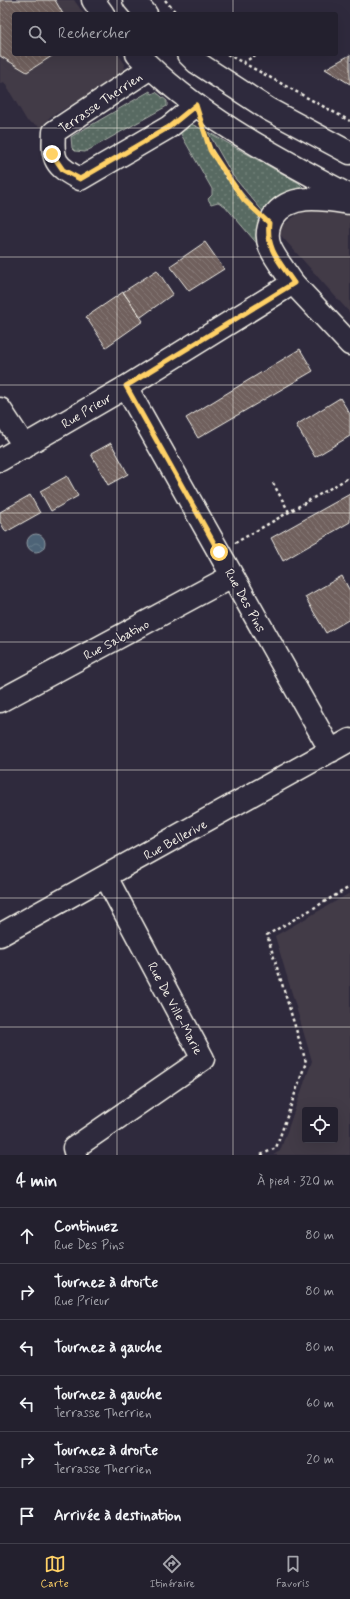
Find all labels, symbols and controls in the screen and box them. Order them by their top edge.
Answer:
search box [12,12,338,56]
icon: search [26,23,48,45]
text: Rechercher [58,24,131,44]
street label: Terrasse Therrien [56,69,146,138]
route end [43,145,61,163]
street label: Rue Prieur [58,389,115,433]
route start [210,543,228,561]
street label: Rue Des Pins [220,566,269,636]
street label: Rue Sabatino [81,616,153,665]
street label: Rue Bellerive [141,816,210,865]
street label: Rue De Ville-Marie [143,959,206,1058]
map controls [302,1107,338,1143]
button: locate [302,1107,338,1143]
text: 4 min [16,1170,57,1192]
text: À pied · 320 m [257,1173,334,1190]
text: Continuez [54,1217,118,1237]
icon: ahead [16,1225,38,1247]
text: 80 m [305,1227,334,1244]
text: Rue Des Pins [54,1237,124,1254]
text: Tournez à droite [54,1273,158,1293]
icon: right [16,1281,38,1303]
text: 80 m [305,1283,334,1300]
text: Rue Prieur [54,1293,110,1310]
icon: left [16,1337,38,1359]
text: Tournez à gauche [54,1338,162,1358]
text: 80 m [305,1339,334,1356]
text: Tournez à gauche [54,1385,162,1405]
icon: left [16,1393,38,1415]
text: 60 m [306,1395,334,1412]
text: Terrasse Therrien [54,1405,151,1422]
text: Tournez à droite [54,1441,158,1461]
icon: right [16,1449,38,1471]
text: 20 m [306,1451,334,1468]
text: Terrasse Therrien [54,1461,151,1478]
icon: arrive [16,1505,38,1527]
text: Arrivée à destination [54,1506,181,1526]
tab: Carte [41,1553,69,1591]
tab: Itinéraire [150,1553,195,1591]
tab: Favoris [276,1553,309,1591]

